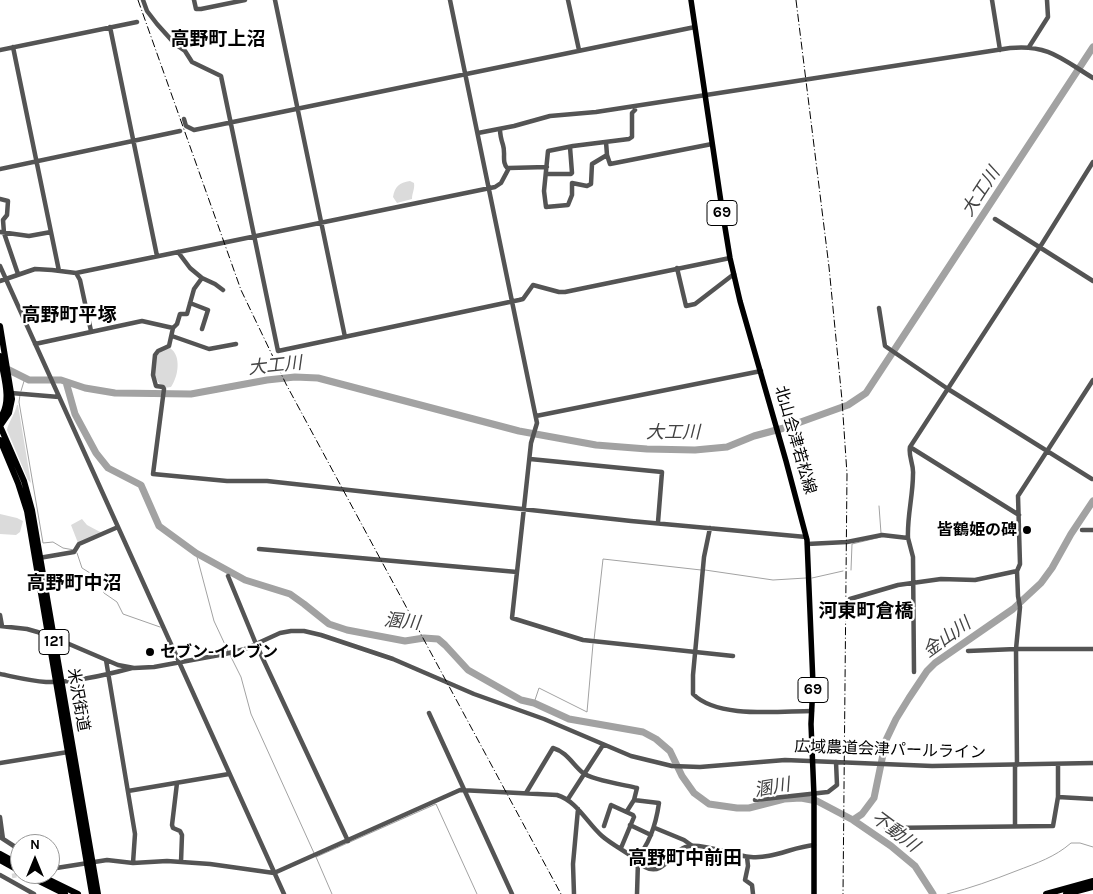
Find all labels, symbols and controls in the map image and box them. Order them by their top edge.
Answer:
district label: 高野町上沼 [171,29,265,51]
water label: 大工川 [957,163,1005,221]
road number: 69 [707,200,737,226]
district label: 高野町平塚 [22,305,116,327]
water label: 大工川 [247,352,303,380]
street label: 北山会津若松線 [770,384,820,496]
water label: 大工川 [646,422,700,444]
place label: 皆鶴姫の碑 [937,520,1017,540]
marker: 皆鶴姫の碑 [1021,524,1033,536]
district label: 高野町中沼 [27,573,121,595]
district label: 河東町倉橋 [819,601,913,623]
water label: 溷川 [383,609,421,635]
water label: 金山川 [919,613,975,663]
road number: 121 [39,630,69,654]
place label: セブン-イレブン [160,642,278,662]
marker: セブン-イレブン [144,646,156,658]
street label: 米沢街道 [63,667,93,733]
road number: 69 [798,678,828,702]
street label: 広域農道会津パールライン [794,737,986,763]
water label: 溷川 [752,774,792,802]
water label: 不動川 [867,807,923,857]
north arrow [10,834,60,884]
text: N [30,836,40,853]
district label: 高野町中前田 [628,848,742,870]

